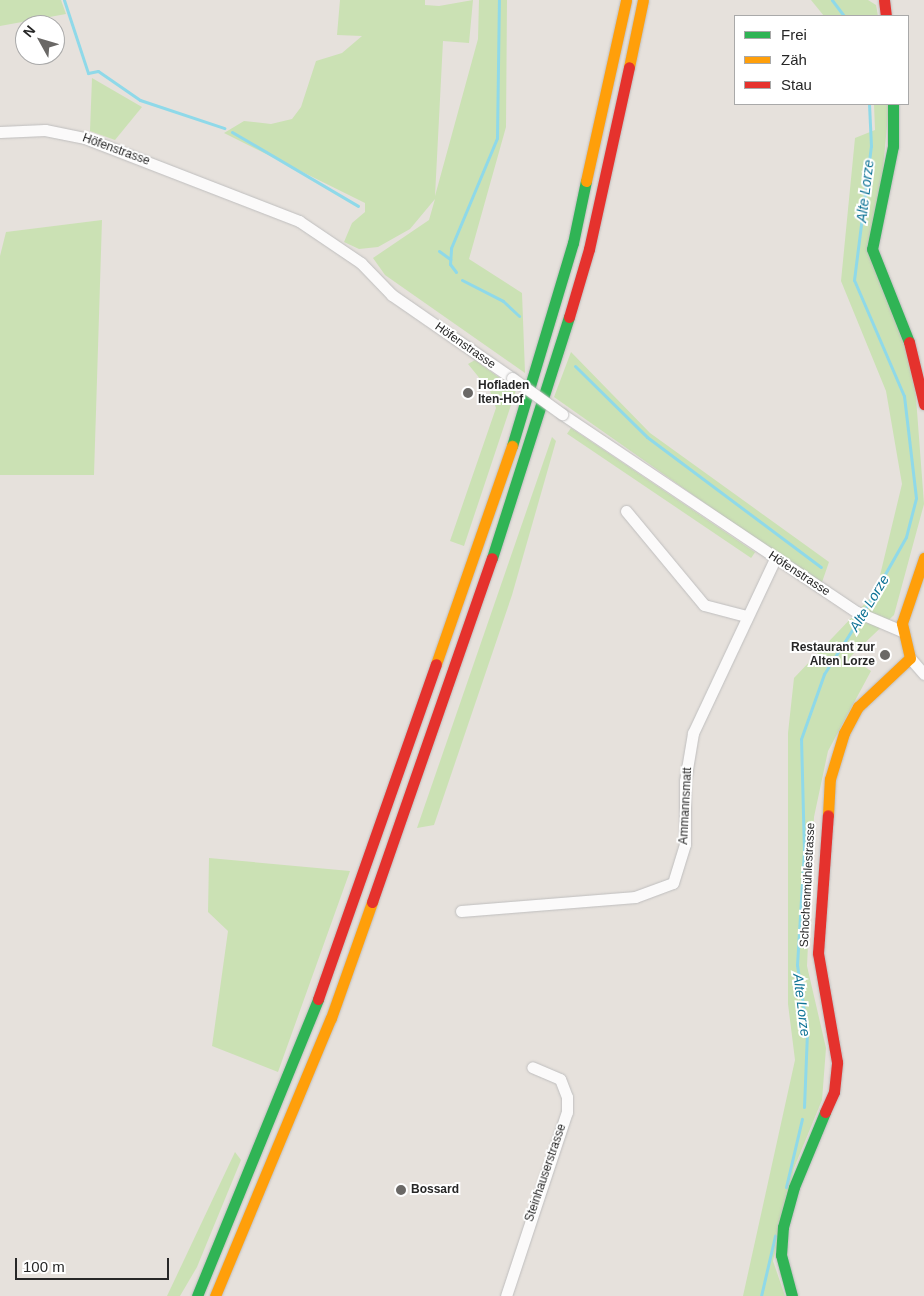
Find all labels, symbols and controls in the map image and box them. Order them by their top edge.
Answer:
north arrow [15,15,65,65]
legend [734,15,909,105]
text: N [20,22,39,40]
text: Frei [781,26,807,43]
text: Zäh [781,51,807,68]
text: Stau [781,76,812,93]
street label: Höfenstrasse [80,131,152,169]
water label: Alte Lorze [853,159,877,223]
street label: Höfenstrasse [432,320,498,372]
place label: Hofladen Iten-Hof [478,379,529,407]
marker: Hofladen Iten-Hof [462,387,474,399]
street label: Höfenstrasse [765,549,833,599]
water label: Alte Lorze [846,572,892,634]
place label: Restaurant zur Alten Lorze [791,641,875,669]
marker: Restaurant zur Alten Lorze [879,649,891,661]
street label: Ammannsmatt [677,767,695,845]
street label: Schochenmühlestrasse [798,822,818,948]
water label: Alte Lorze [790,973,814,1037]
street label: Steinhauserstrasse [522,1122,570,1224]
place label: Bossard [411,1183,459,1197]
marker: Bossard [395,1184,407,1196]
scale bar [18,1248,171,1280]
text: 100 m [23,1258,65,1275]

